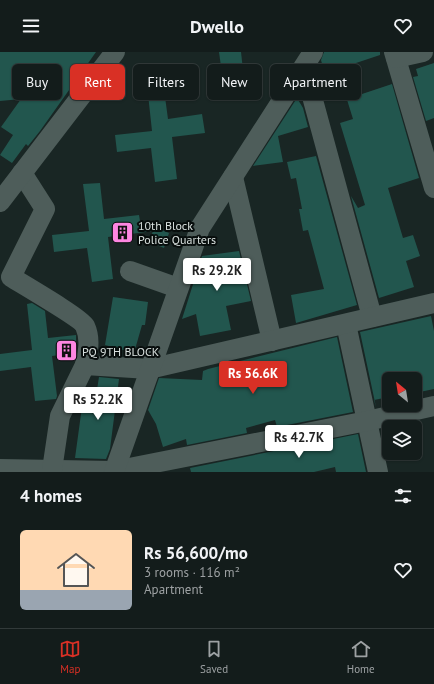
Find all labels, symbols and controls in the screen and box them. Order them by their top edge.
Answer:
icon: menu [20,15,42,37]
text: Dwello [190,15,244,38]
icon: heart [392,15,414,37]
chip: Buy [12,64,62,100]
chip: Rent [70,64,125,100]
chip: Filters [133,64,199,100]
chip: New [207,64,262,100]
chip: Apartment [270,64,361,100]
place label: 10th Block Police Quarters [138,218,216,247]
building icon: 10th Block Police Quarters [109,219,135,245]
pin: Rs 29.2K [176,258,258,292]
text: Rs 29.2K [192,262,242,279]
building icon: PQ 9TH BLOCK [53,338,79,364]
place label: PQ 9TH BLOCK [82,344,159,359]
pin: Rs 56.6K [212,361,294,395]
text: Rs 56.6K [228,365,278,382]
north arrow [382,372,422,412]
map controls [382,372,422,460]
pin: Rs 52.2K [57,387,139,421]
text: Rs 52.2K [73,391,123,408]
button: layers [382,420,422,460]
pin: Rs 42.7K [258,425,340,459]
text: Rs 42.7K [274,429,324,446]
text: 4 homes [20,485,82,507]
icon: filters [392,485,414,507]
text: Rs 56,600/mo [144,542,248,564]
icon: home [52,546,100,594]
icon: heart [392,559,414,581]
text: 3 rooms · 116 m² [144,564,240,581]
text: Apartment [144,581,203,598]
tab: Map [59,638,81,676]
tab: Saved [200,638,228,676]
tab: Home [347,638,375,676]

